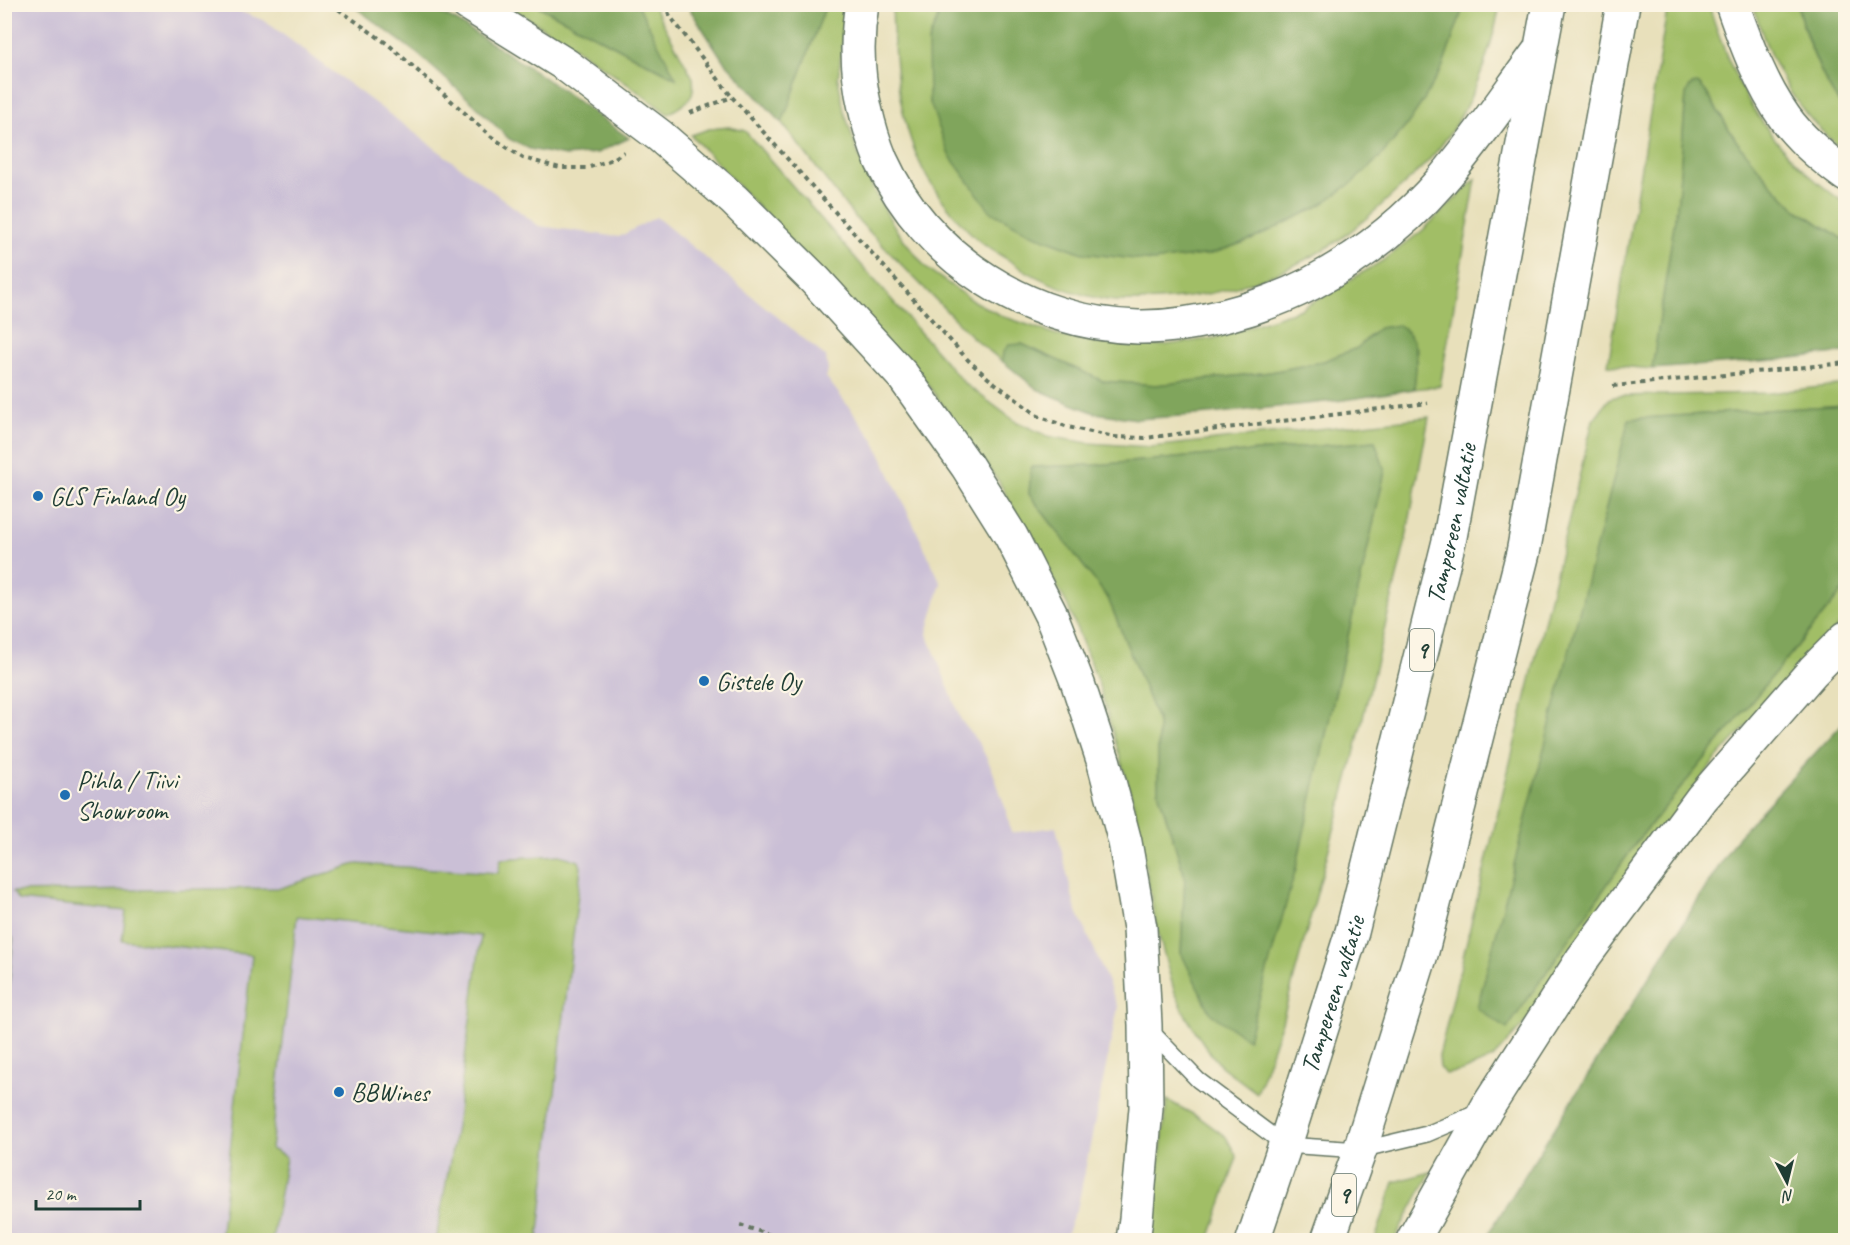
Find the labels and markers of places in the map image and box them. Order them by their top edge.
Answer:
place label: GLS Finland Oy [50,480,187,513]
marker: GLS Finland Oy [31,489,45,503]
place label: Gistele Oy [716,665,803,698]
marker: Gistele Oy [697,674,711,688]
place label: Pihla / Tiivi Showroom [77,764,180,827]
marker: Pihla / Tiivi Showroom [58,788,72,802]
place label: BBWines [351,1076,431,1109]
marker: BBWines [332,1085,346,1099]

